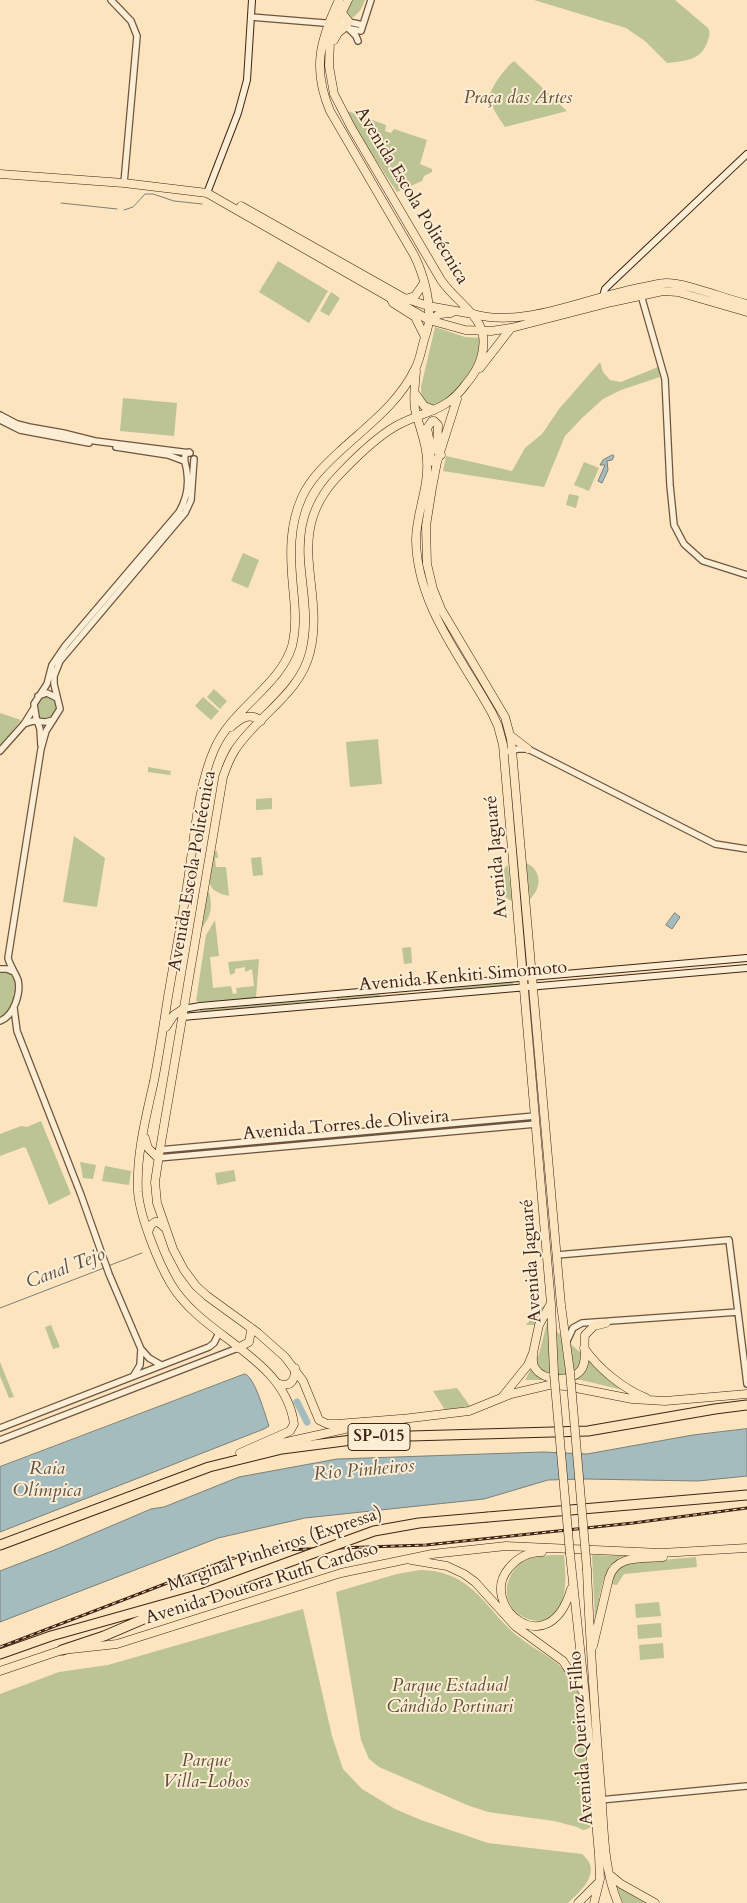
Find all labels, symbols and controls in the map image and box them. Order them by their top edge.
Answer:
park label: Praça das Artes [464,88,572,110]
street label: Avenida Escola Politécnica [349,103,473,289]
street label: Avenida Escola Politécnica [165,769,221,973]
street label: Avenida Jaguaré [481,794,513,920]
street label: Avenida Kenkiti Simomoto [358,957,568,997]
street label: Avenida Torres de Oliveira [242,1106,450,1146]
street label: Avenida Jaguaré [517,1198,547,1324]
water label: Canal Tejo [23,1243,109,1295]
road number: SP-015 [348,1424,410,1450]
water label: Rio Pinheiros [313,1455,415,1487]
water label: Raia Olímpica [13,1459,81,1503]
street label: Marginal Pinheiros (Expressa) [165,1503,385,1597]
street label: Avenida Doutora Ruth Cardoso [143,1538,381,1630]
street label: Avenida Queiroz Filho [565,1650,599,1826]
park label: Parque Estadual Cândido Portinari [387,1676,513,1718]
park label: Parque Villa-Lobos [163,1751,249,1794]

